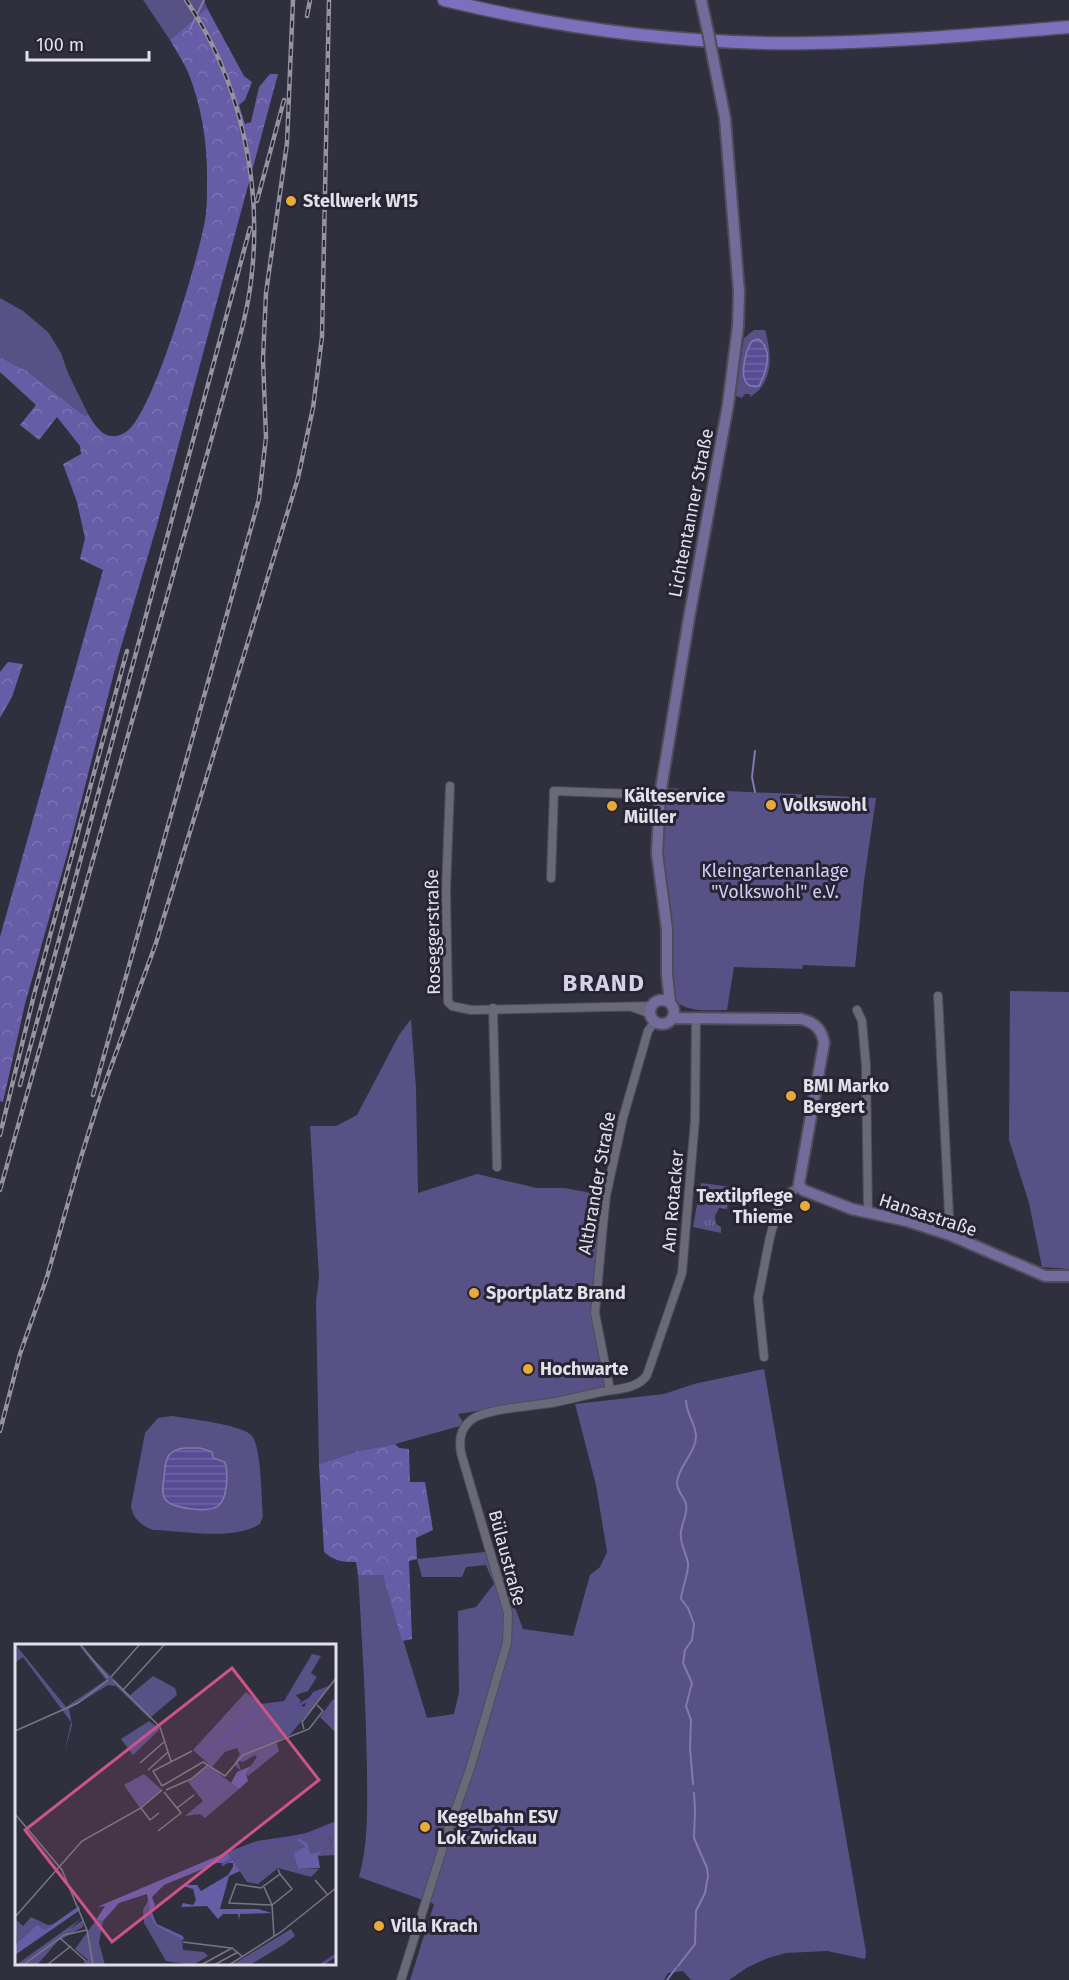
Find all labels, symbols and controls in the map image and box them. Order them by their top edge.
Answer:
scale bar [27,24,148,62]
text: 100 m [36,34,84,56]
place label: Stellwerk W15 [303,190,419,212]
marker: Stellwerk W15 [284,194,298,208]
street label: Lichtentanner Straße [664,427,718,599]
place label: Kälteservice Müller [624,785,725,828]
place label: Volkswohl [782,794,867,816]
marker: Volkswohl [764,798,778,812]
marker: Kälteservice Müller [605,799,619,813]
park label: Kleingartenanlage "Volkswohl" e.V. [701,860,849,903]
street label: Roseggerstraße [421,869,445,995]
district label: BRAND [563,969,645,997]
place label: BMI Marko Bergert [803,1075,889,1118]
marker: BMI Marko Bergert [784,1089,798,1103]
street label: Altbrander Straße [574,1110,620,1256]
street label: Am Rotacker [658,1149,688,1253]
place label: Textilpflege Thieme [697,1185,793,1228]
street label: Hansastraße [876,1189,980,1241]
marker: Textilpflege Thieme [798,1199,812,1213]
place label: Sportplatz Brand [486,1282,626,1304]
marker: Sportplatz Brand [467,1286,481,1300]
place label: Hochwarte [540,1358,628,1380]
marker: Hochwarte [521,1362,535,1376]
street label: Bülaustraße [484,1508,530,1608]
inset map [15,1644,336,1965]
place label: Kegelbahn ESV Lok Zwickau [437,1806,559,1849]
marker: Kegelbahn ESV Lok Zwickau [418,1820,432,1834]
place label: Villa Krach [390,1915,478,1937]
marker: Villa Krach [372,1919,386,1933]

